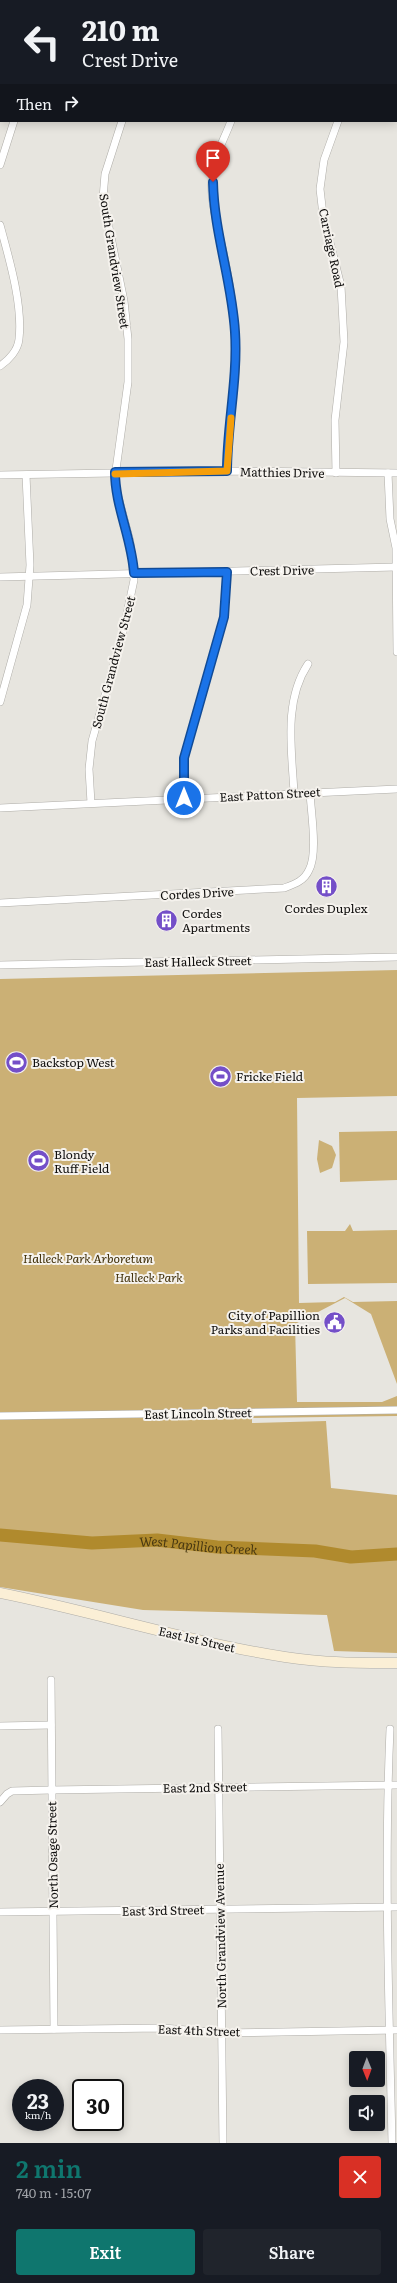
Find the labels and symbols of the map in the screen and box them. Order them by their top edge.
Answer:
pin [196,141,230,182]
street label: South Grandview Street [95,192,135,330]
street label: Carriage Road [315,207,349,290]
street label: Matthies Drive [239,462,325,482]
street label: Crest Drive [250,560,314,580]
street label: South Grandview Street [87,593,139,730]
position arrow [163,777,205,819]
street label: East Patton Street [219,782,321,806]
building icon: Cordes Duplex [313,874,339,900]
street label: Cordes Drive [160,882,234,904]
place label: Cordes Duplex [285,899,368,917]
place label: Cordes Apartments [182,904,250,936]
building icon: Cordes Apartments [153,907,179,933]
street label: East Halleck Street [144,951,252,971]
sports icon: Backstop West [4,1049,30,1075]
place label: Backstop West [32,1053,115,1071]
sports icon: Fricke Field [207,1063,233,1089]
place label: Fricke Field [236,1067,304,1085]
place label: Blondy Ruff Field [54,1145,110,1177]
sports icon: Blondy Ruff Field [26,1148,52,1174]
park label: Halleck Park Arboretum [23,1249,153,1267]
park label: Halleck Park [115,1268,183,1286]
place label: City of Papillion Parks and Facilities [211,1306,321,1338]
public building icon: City of Papillion Parks and Facilities [322,1309,348,1335]
street label: East Lincoln Street [144,1403,252,1423]
water label: West Papillion Creek [139,1530,259,1558]
street label: East 1st Street [157,1621,237,1657]
street label: East 2nd Street [163,1777,248,1797]
street label: North Osage Street [42,1801,62,1909]
street label: North Grandview Avenue [210,1863,230,2009]
street label: East 3rd Street [122,1900,205,1920]
street label: East 4th Street [157,2020,241,2040]
north arrow [349,2051,385,2087]
speed limit sign: 30 [72,2079,124,2131]

